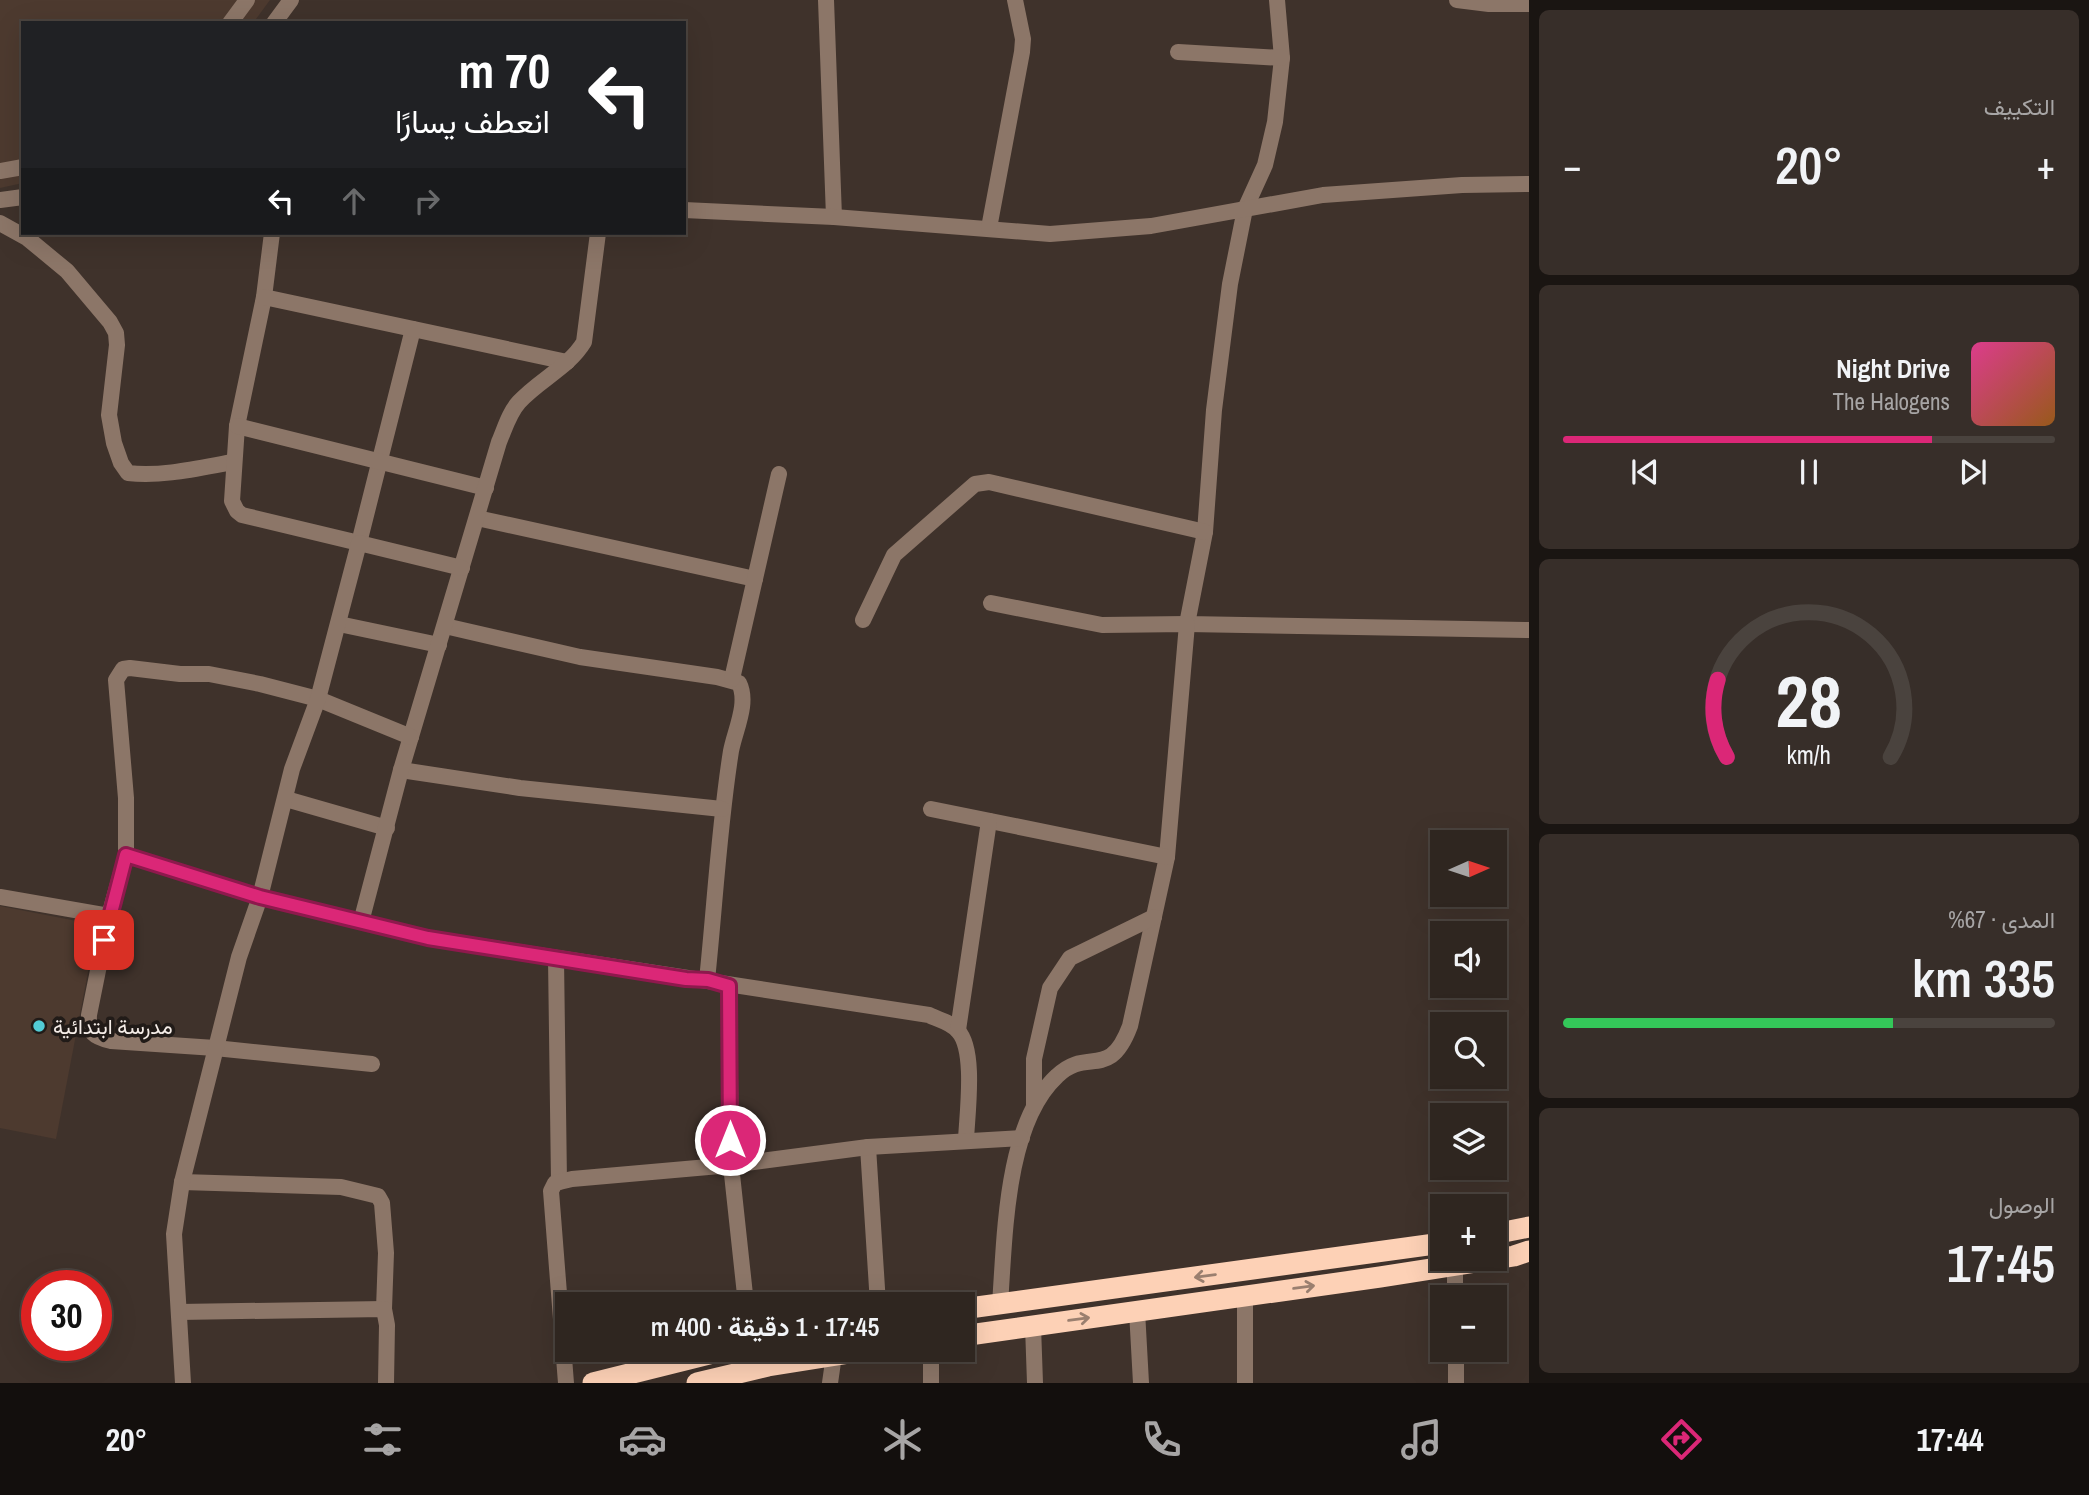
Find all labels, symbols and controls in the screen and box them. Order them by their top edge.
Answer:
text: 70 m [458,37,550,103]
icon: left [574,49,665,140]
text: التكييف [1984,91,2055,122]
text: انعطف يسارًا [395,100,550,143]
text: 20° [1775,130,1843,200]
text: − [1563,140,1581,191]
text: + [2037,140,2055,191]
icon: left [262,182,300,220]
icon: ahead [335,182,373,220]
icon: right [408,182,446,220]
text: Night Drive [1836,351,1950,386]
text: The Halogens [1833,386,1950,417]
icon: previous [1626,453,1664,491]
icon: pause [1790,453,1828,491]
icon: next [1954,453,1992,491]
text: 28 [1776,653,1842,751]
text: km/h [1787,738,1831,772]
north arrow [1430,830,1507,906]
map controls [1430,830,1507,1362]
text: المدى · 67% [1948,904,2055,935]
pin [74,910,134,970]
icon: arrive [85,921,123,959]
button: sound [1430,921,1507,998]
text: 335 km [1912,943,2055,1013]
place label: مدرسة ابتدائية [53,1012,173,1041]
button: search [1430,1012,1507,1089]
marker: مدرسة ابتدائية [31,1018,47,1034]
position arrow [693,1103,767,1177]
button: layers [1430,1103,1507,1180]
text: الوصول [1989,1189,2055,1220]
button: + [1430,1194,1507,1271]
text: 17:45 [1947,1228,2055,1298]
one-way arrow [1194,1269,1216,1282]
speed limit sign: 30 [21,1270,112,1361]
one-way arrow [1292,1281,1315,1294]
button: − [1430,1285,1507,1362]
text: 17:45 · 1 دقيقة · 400 m [651,1309,879,1344]
one-way arrow [1067,1313,1089,1326]
icon: filters [358,1415,407,1464]
icon: car [618,1415,667,1464]
icon: climate [878,1415,927,1464]
icon: phone [1137,1415,1186,1464]
icon: music [1397,1415,1446,1464]
icon: directions [1657,1415,1706,1464]
text: 20° [105,1418,147,1461]
text: 17:44 [1917,1418,1984,1461]

